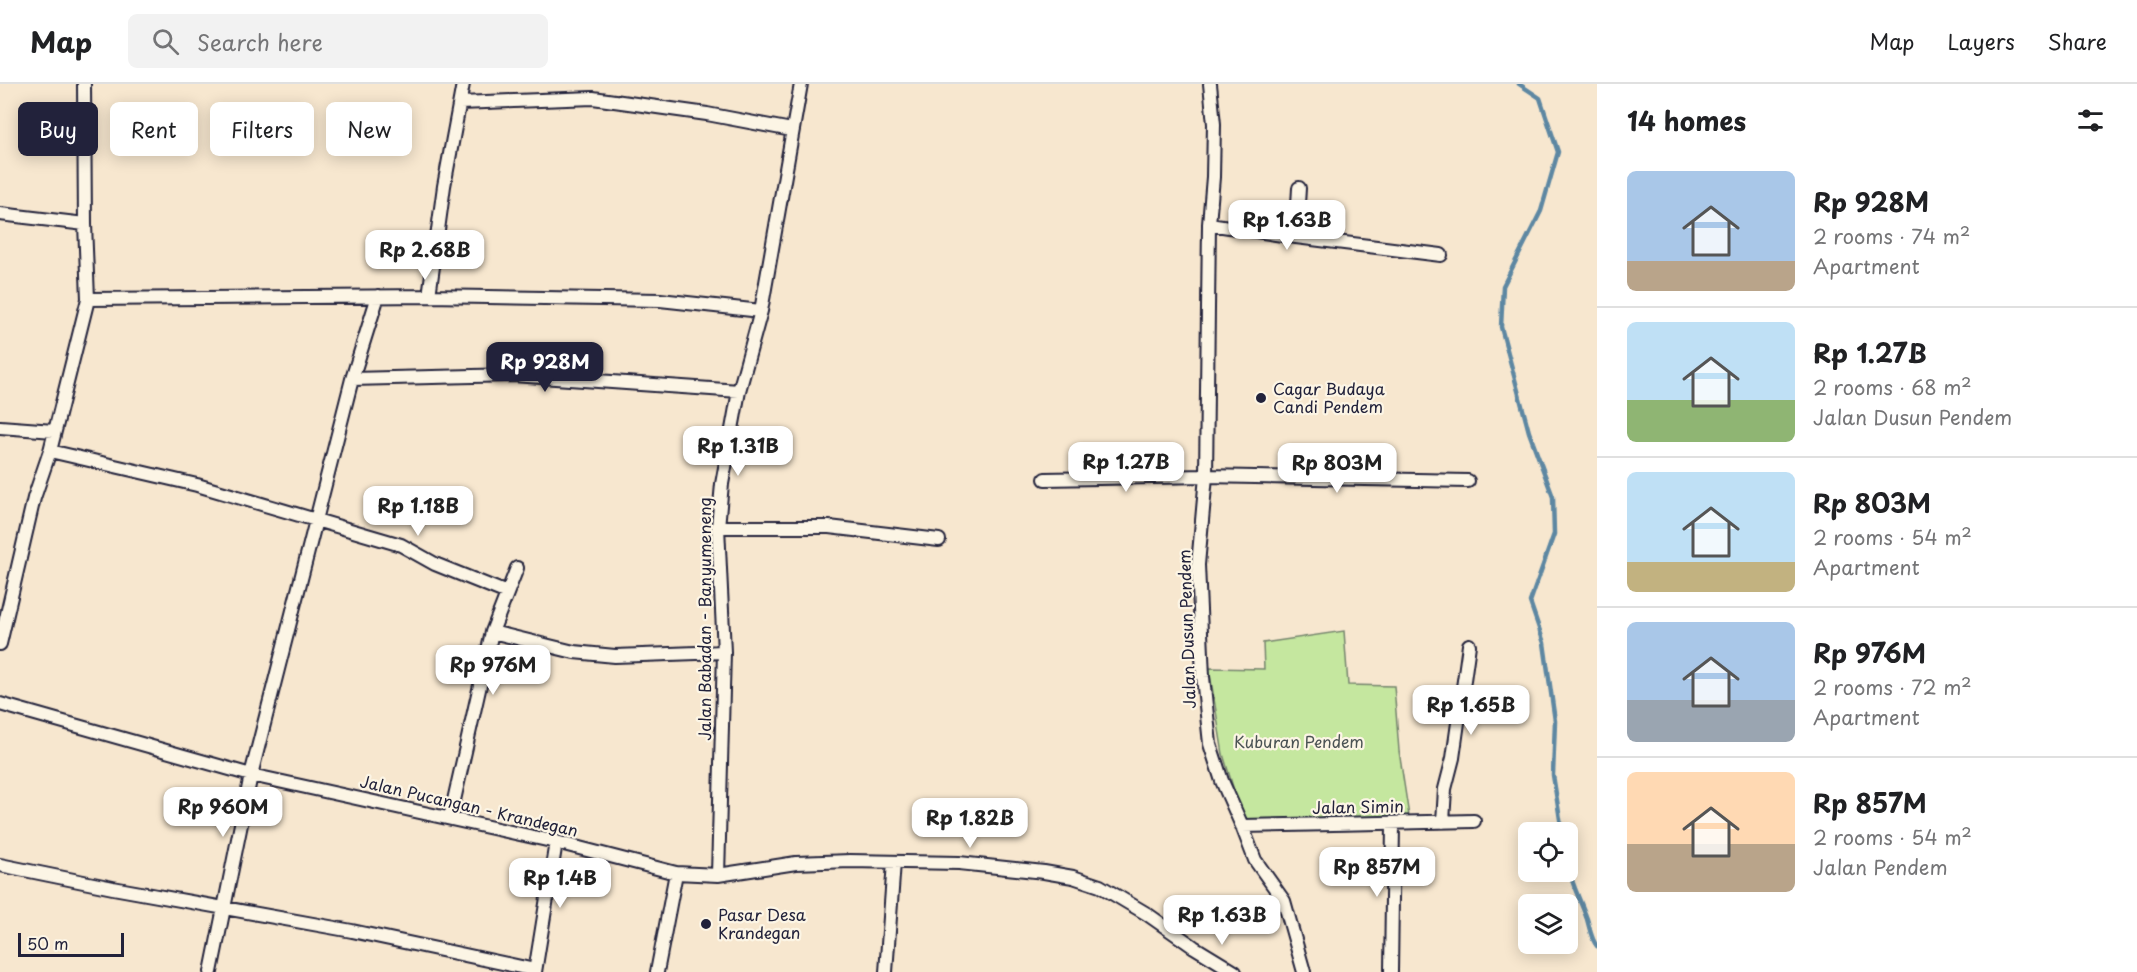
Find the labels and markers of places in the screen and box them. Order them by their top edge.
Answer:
pin: Rp 1.63B [1225,200,1349,251]
pin: Rp 2.68B [363,230,487,281]
pin: Rp 928M [490,342,600,393]
place label: Cagar Budaya Candi Pendem [1273,376,1385,418]
marker: Cagar Budaya Candi Pendem [1254,391,1268,405]
pin: Rp 1.31B [676,426,800,477]
pin: Rp 1.27B [1064,442,1188,493]
pin: Rp 803M [1282,443,1392,494]
pin: Rp 1.18B [356,486,480,537]
pin: Rp 976M [438,645,548,696]
pin: Rp 1.65B [1409,685,1533,736]
pin: Rp 960M [168,787,278,838]
pin: Rp 1.82B [908,798,1032,849]
pin: Rp 857M [1322,847,1432,898]
pin: Rp 1.4B [505,858,615,909]
pin: Rp 1.63B [1160,895,1284,946]
place label: Pasar Desa Krandegan [718,902,806,944]
marker: Pasar Desa Krandegan [699,917,713,931]

